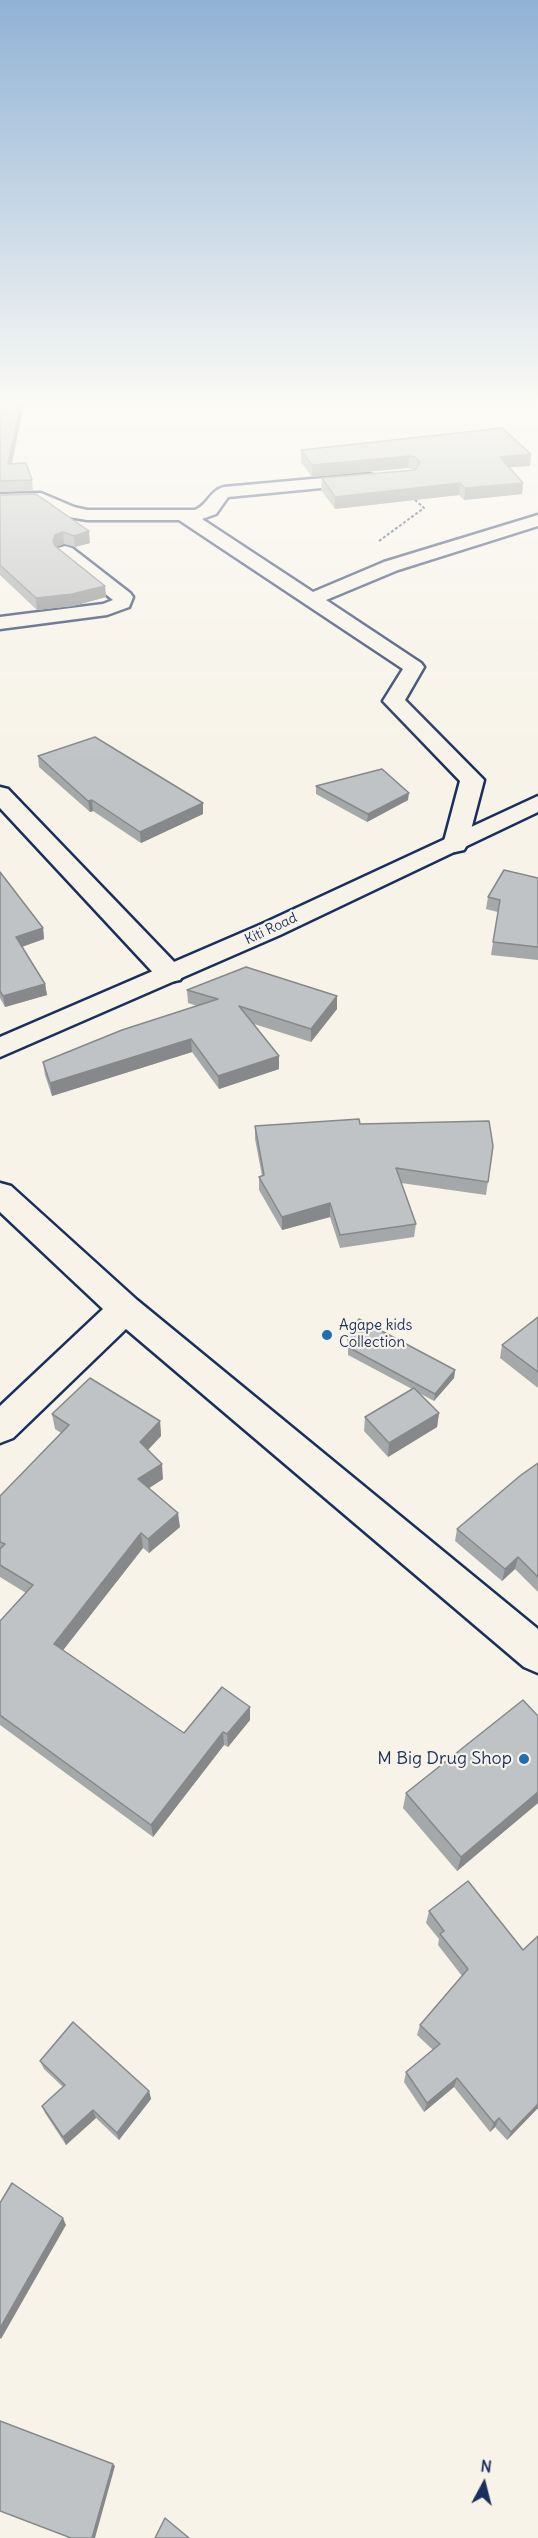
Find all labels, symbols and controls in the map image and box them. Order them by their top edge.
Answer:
street label: Kiti Road [242,910,300,948]
place label: Agape kids Collection [339,1317,412,1352]
marker: Agape kids Collection [320,1328,334,1342]
place label: M Big Drug Shop [377,1748,512,1770]
marker: M Big Drug Shop [517,1752,531,1766]
north arrow [454,2454,514,2514]
text: N [479,2456,493,2477]

